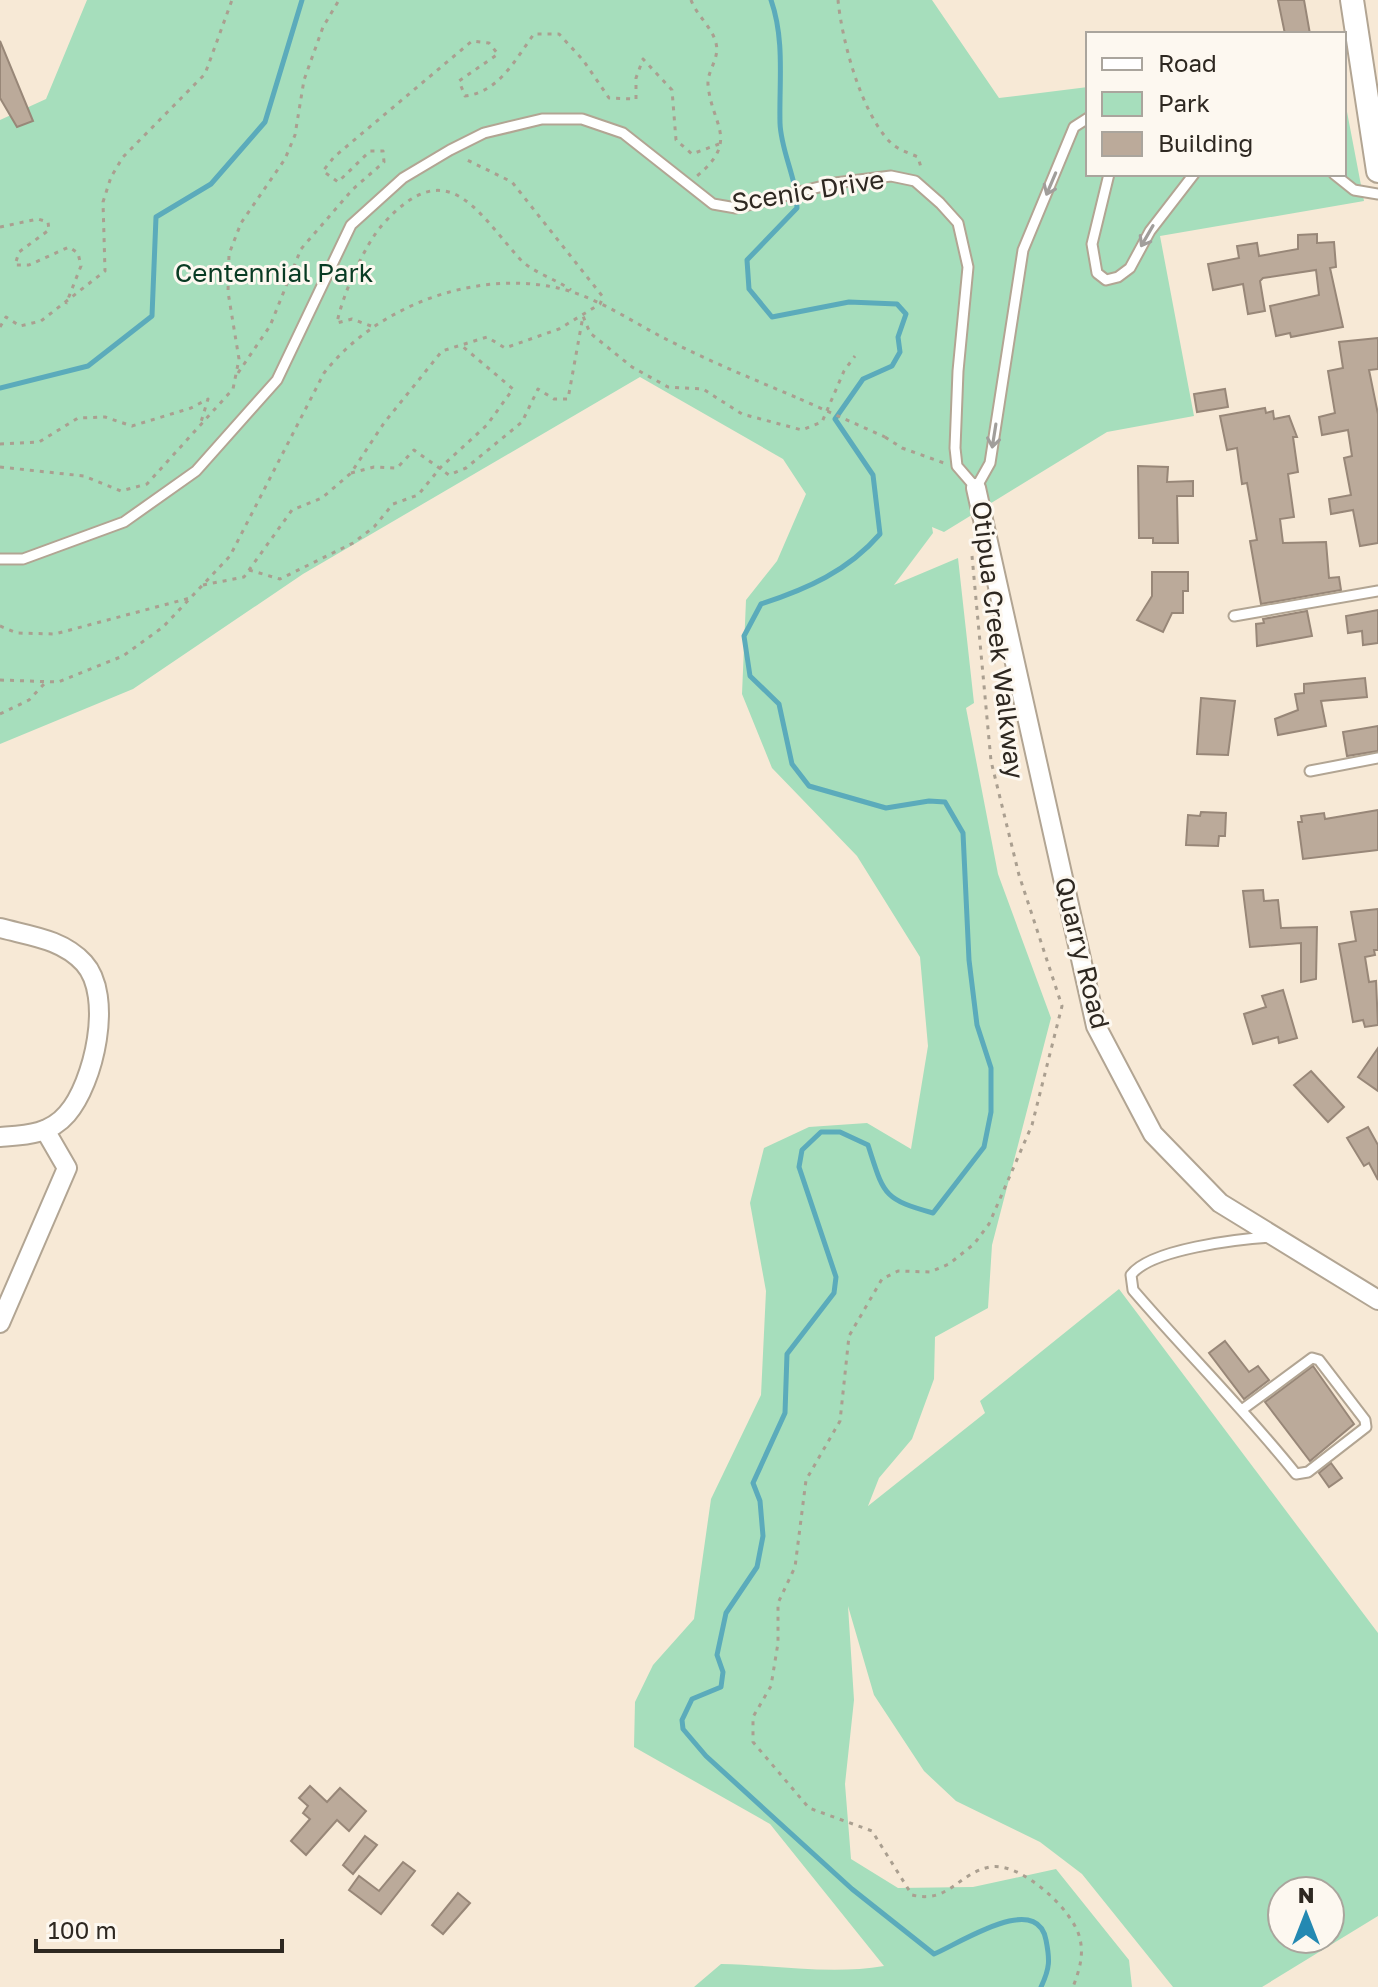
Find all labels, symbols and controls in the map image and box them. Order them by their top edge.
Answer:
legend [1086,32,1346,176]
text: Road [1158,48,1217,77]
text: Park [1158,88,1210,117]
text: Building [1158,128,1253,157]
street label: Scenic Drive [729,163,886,218]
one-way arrow [1042,171,1057,196]
one-way arrow [1139,224,1155,247]
park label: Centennial Park [175,257,374,288]
one-way arrow [986,423,1001,448]
street label: Otipua Creek Walkway [966,499,1031,781]
street label: Quarry Road [1049,874,1116,1032]
north arrow [1266,1875,1346,1955]
text: N [1298,1881,1314,1908]
scale bar [36,1903,282,1953]
text: 100 m [48,1915,117,1944]

